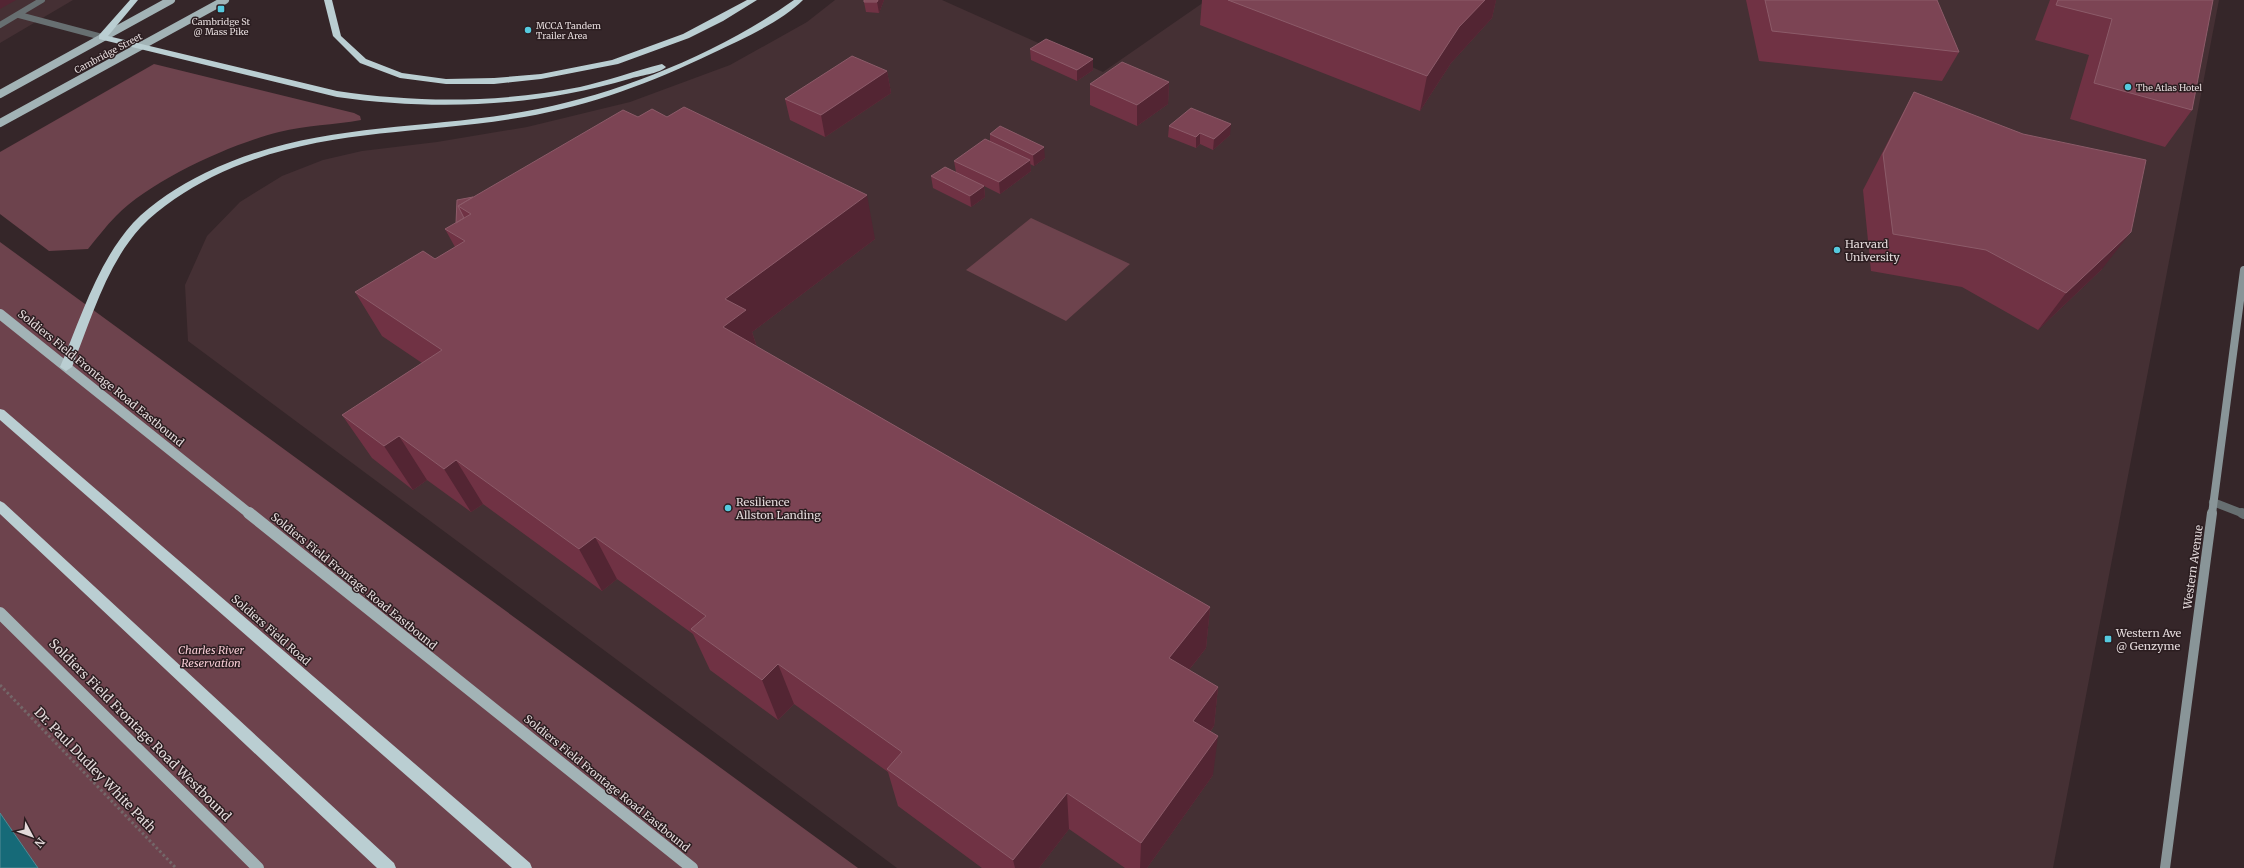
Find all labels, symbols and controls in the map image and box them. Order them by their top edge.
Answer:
marker: Cambridge St @ Mass Pike [216,4,226,14]
place label: Cambridge St @ Mass Pike [192,16,251,37]
place label: MCCA Tandem Trailer Area [536,20,601,41]
marker: MCCA Tandem Trailer Area [523,25,533,35]
street label: Cambridge Street [72,30,144,76]
marker: The Atlas Hotel [2123,82,2133,92]
place label: The Atlas Hotel [2136,82,2202,93]
place label: Harvard University [1845,237,1900,264]
marker: Harvard University [1832,245,1842,255]
street label: Soldiers Field Frontage Road Eastbound [15,307,187,450]
place label: Resilience Allston Landing [735,495,821,522]
marker: Resilience Allston Landing [723,503,733,513]
street label: Soldiers Field Frontage Road Eastbound [268,510,440,653]
street label: Western Avenue [2180,524,2206,611]
street label: Soldiers Field Road [229,592,314,668]
place label: Western Ave @ Genzyme [2115,626,2182,653]
marker: Western Ave @ Genzyme [2103,634,2113,644]
street label: Soldiers Field Frontage Road Westbound [45,635,235,825]
park label: Charles River Reservation [178,643,244,670]
street label: Dr. Paul Dudley White Path [31,704,160,837]
street label: Soldiers Field Frontage Road Eastbound [521,712,693,855]
north arrow [12,816,52,856]
text: N [31,835,48,851]

